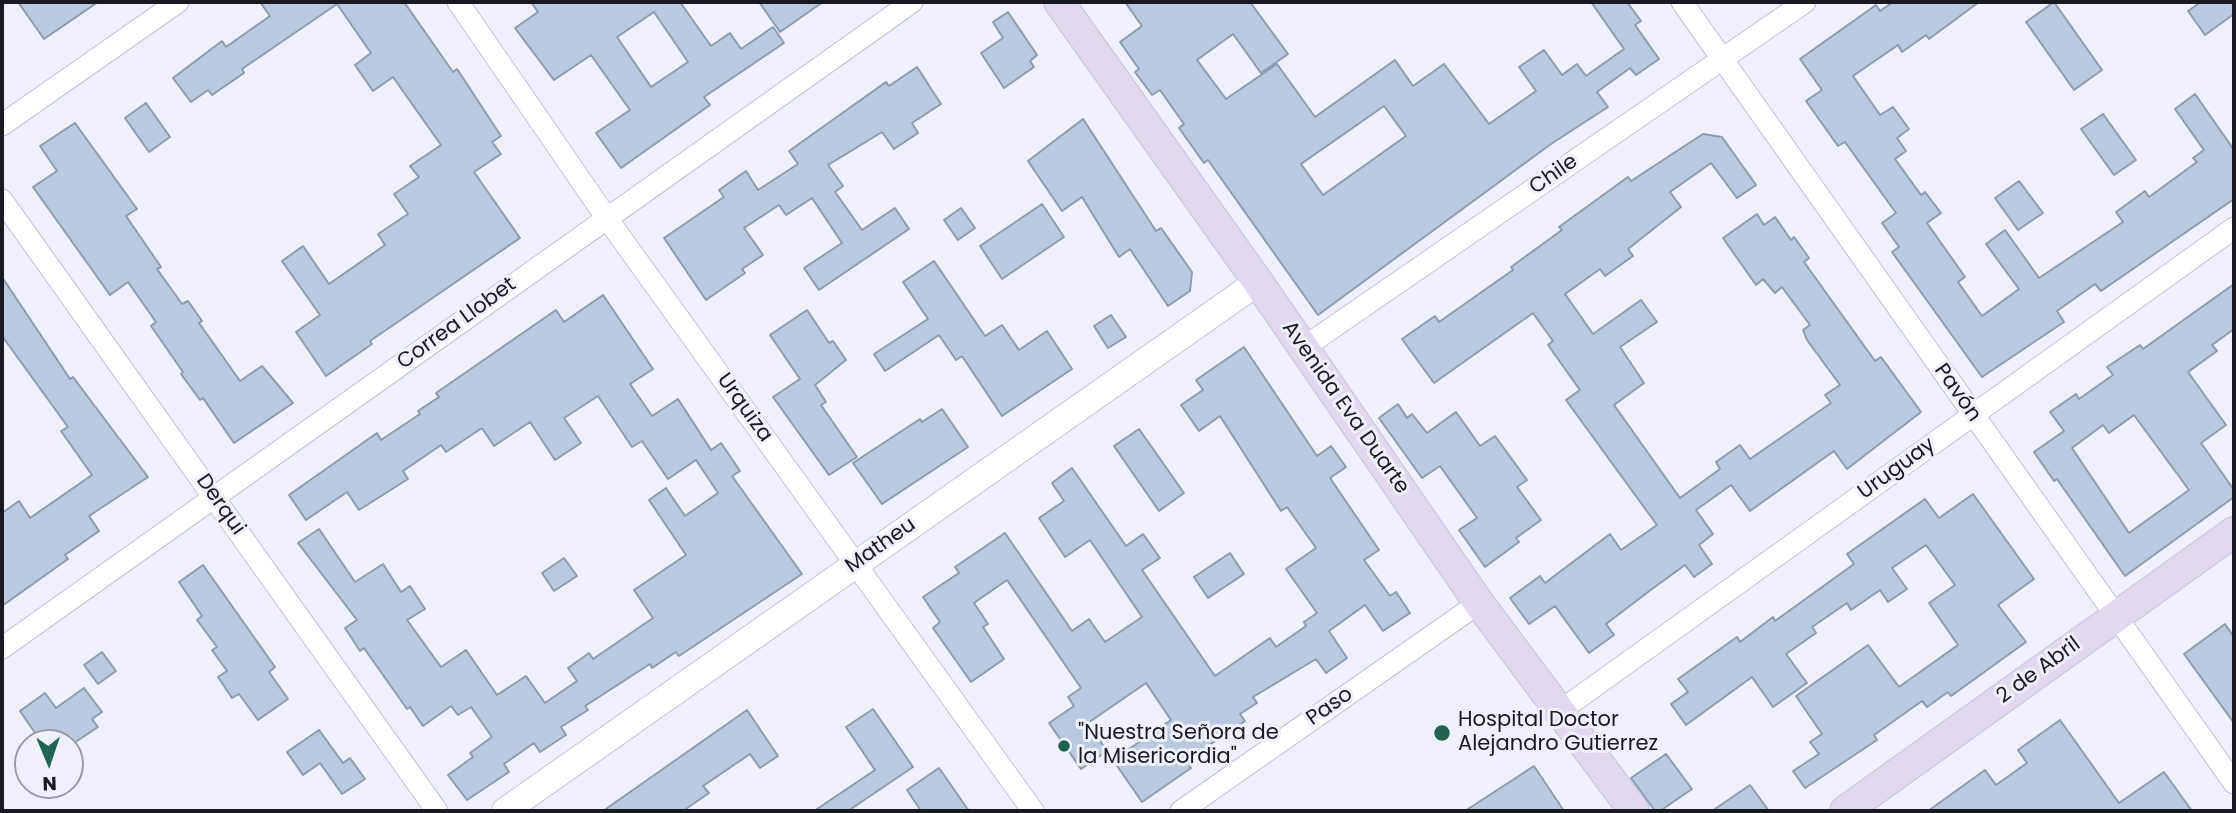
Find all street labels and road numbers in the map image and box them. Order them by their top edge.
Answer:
street label: Chile [1525,149,1583,201]
street label: Correa Llobet [393,272,521,376]
street label: Avenida Eva Duarte [1276,317,1414,499]
street label: Pavón [1928,359,1986,427]
street label: Urquiza [711,369,777,447]
street label: Uruguay [1854,433,1940,505]
street label: Derqui [190,470,250,540]
street label: Matheu [841,513,921,579]
street label: 2 de Abril [1992,632,2086,710]
street label: Paso [1302,682,1358,732]

